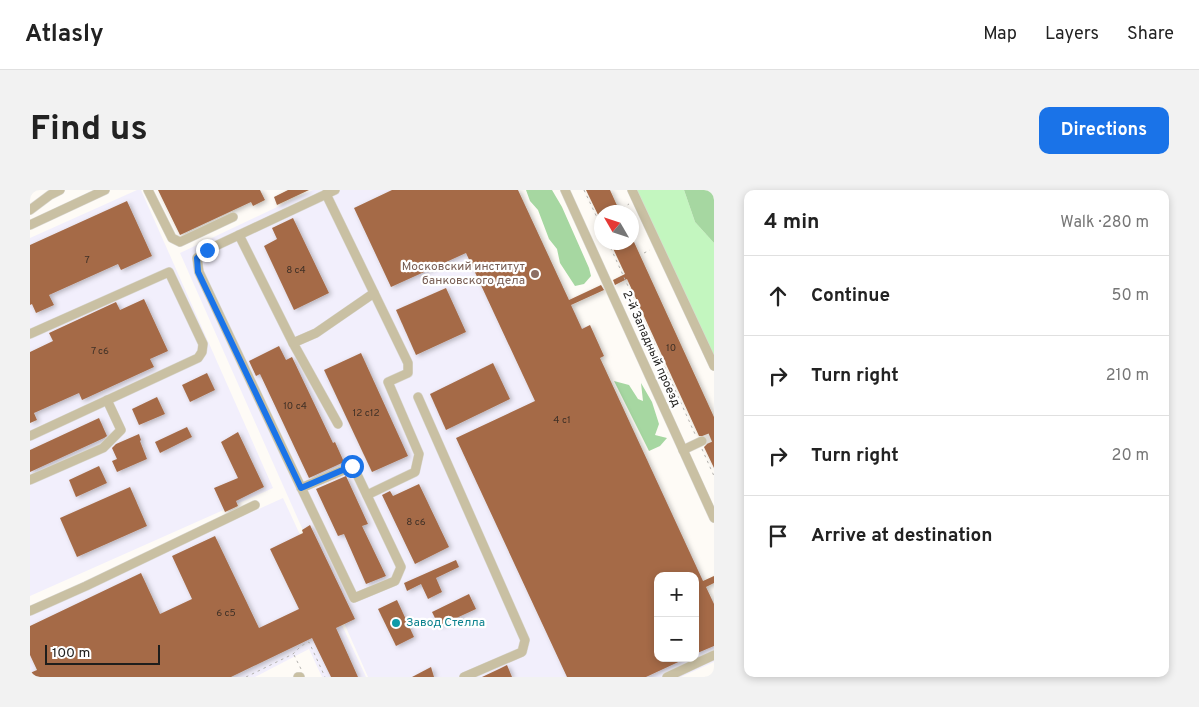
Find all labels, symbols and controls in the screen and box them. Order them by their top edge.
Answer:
text: Atlasly [25,20,104,50]
text: Map [983,23,1017,46]
text: Layers [1045,23,1099,46]
text: Share [1127,23,1174,46]
button: Directions [1039,107,1169,154]
text: Find us [30,108,148,152]
north arrow [594,205,639,250]
text: 4 min [764,209,820,236]
text: Walk · 280 m [1060,213,1149,233]
route end [196,239,219,262]
house number: 7 [84,254,90,267]
place label: Московский институт банковского дела [402,259,526,289]
house number: 8 с4 [286,264,306,277]
marker: Московский институт банковского дела [529,268,541,280]
icon: ahead [764,282,792,310]
text: Continue [811,284,890,308]
text: 50 m [1112,286,1149,306]
street label: 2-й Западный проезд [618,288,684,410]
house number: 10 [666,342,676,355]
house number: 7 с6 [91,345,109,358]
icon: right [764,362,792,390]
text: Turn right [811,364,899,388]
text: 210 m [1106,366,1149,386]
house number: 10 с4 [283,400,307,413]
house number: 12 с12 [352,407,380,420]
house number: 4 с1 [553,414,571,427]
icon: right [764,442,792,470]
text: Turn right [811,444,899,468]
text: 20 m [1112,446,1149,466]
route start [341,455,364,478]
house number: 8 с6 [406,516,426,529]
icon: arrive [764,522,792,550]
text: Arrive at destination [811,524,992,548]
map controls [654,572,699,662]
button: + [654,572,699,617]
house number: 6 с5 [216,607,236,620]
place label: Завод Стелла [406,615,485,631]
marker: Завод Стелла [390,617,402,629]
button: − [654,617,699,662]
scale bar [45,642,160,665]
text: 100 m [52,645,90,662]

